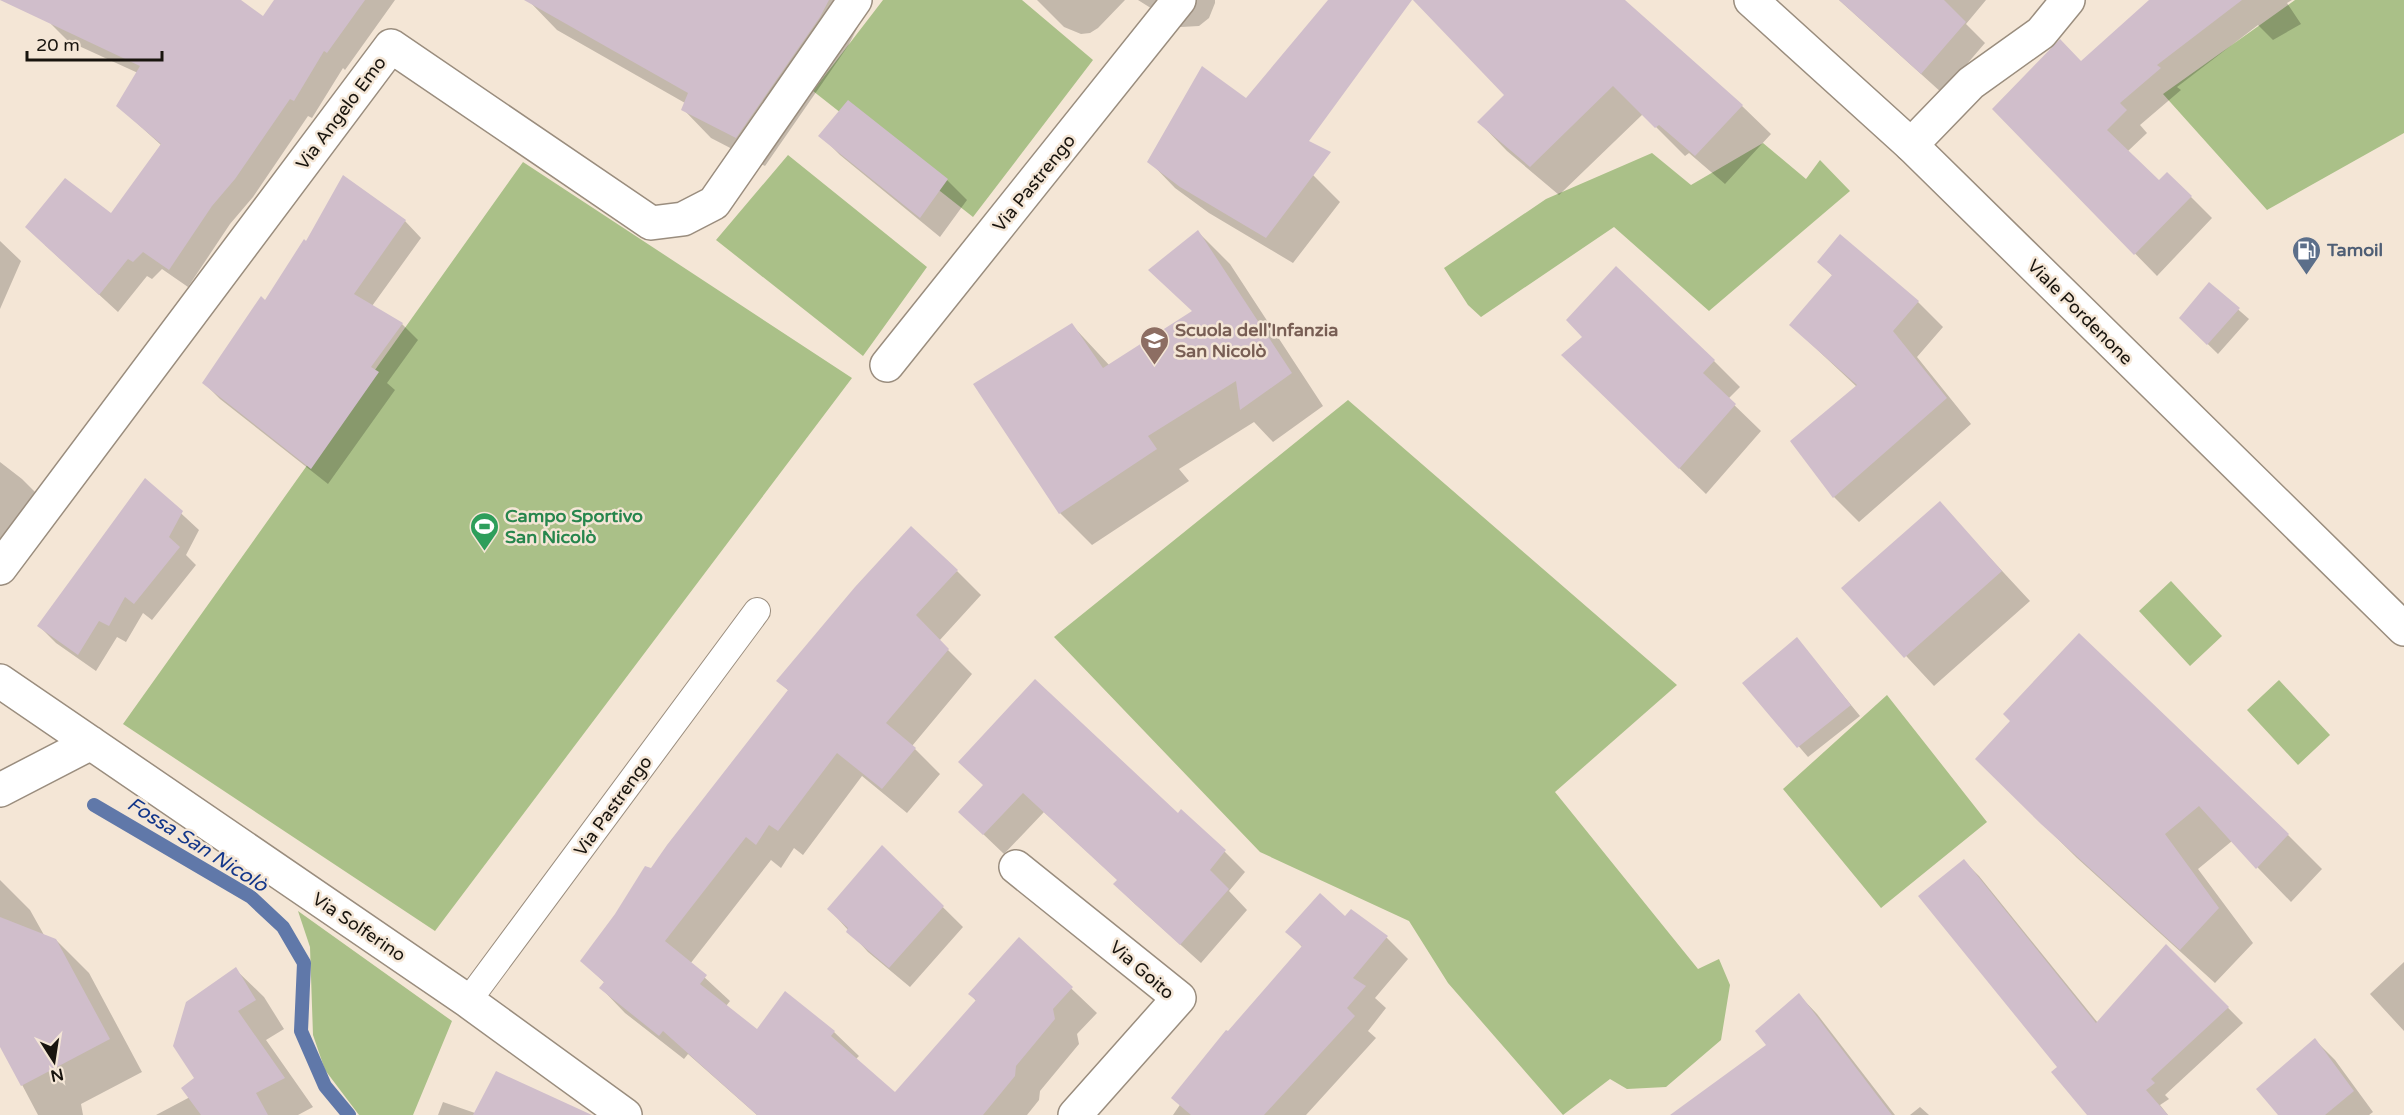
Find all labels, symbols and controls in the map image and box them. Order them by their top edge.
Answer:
scale bar [27,24,162,62]
text: 20 m [36,34,80,56]
street label: Via Angelo Emo [291,52,391,174]
street label: Via Pastrengo [988,130,1080,236]
fuel station icon: Tamoil [2290,234,2322,276]
place label: Tamoil [2326,239,2383,261]
street label: Viale Pordenone [2023,255,2137,369]
place label: Scuola dell'Infanzia San Nicolò [1175,319,1338,362]
school or university icon: Scuola dell'Infanzia San Nicolò [1138,324,1170,366]
place label: Campo Sportivo San Nicolò [505,505,643,548]
sports icon: Campo Sportivo San Nicolò [468,510,500,552]
street label: Via Pastrengo [569,751,657,861]
water label: Fossa San Nicolò [122,792,272,898]
street label: Via Solferino [308,888,410,966]
street label: Via Goito [1105,936,1179,1004]
north arrow [24,1031,84,1091]
text: N [49,1064,65,1086]

